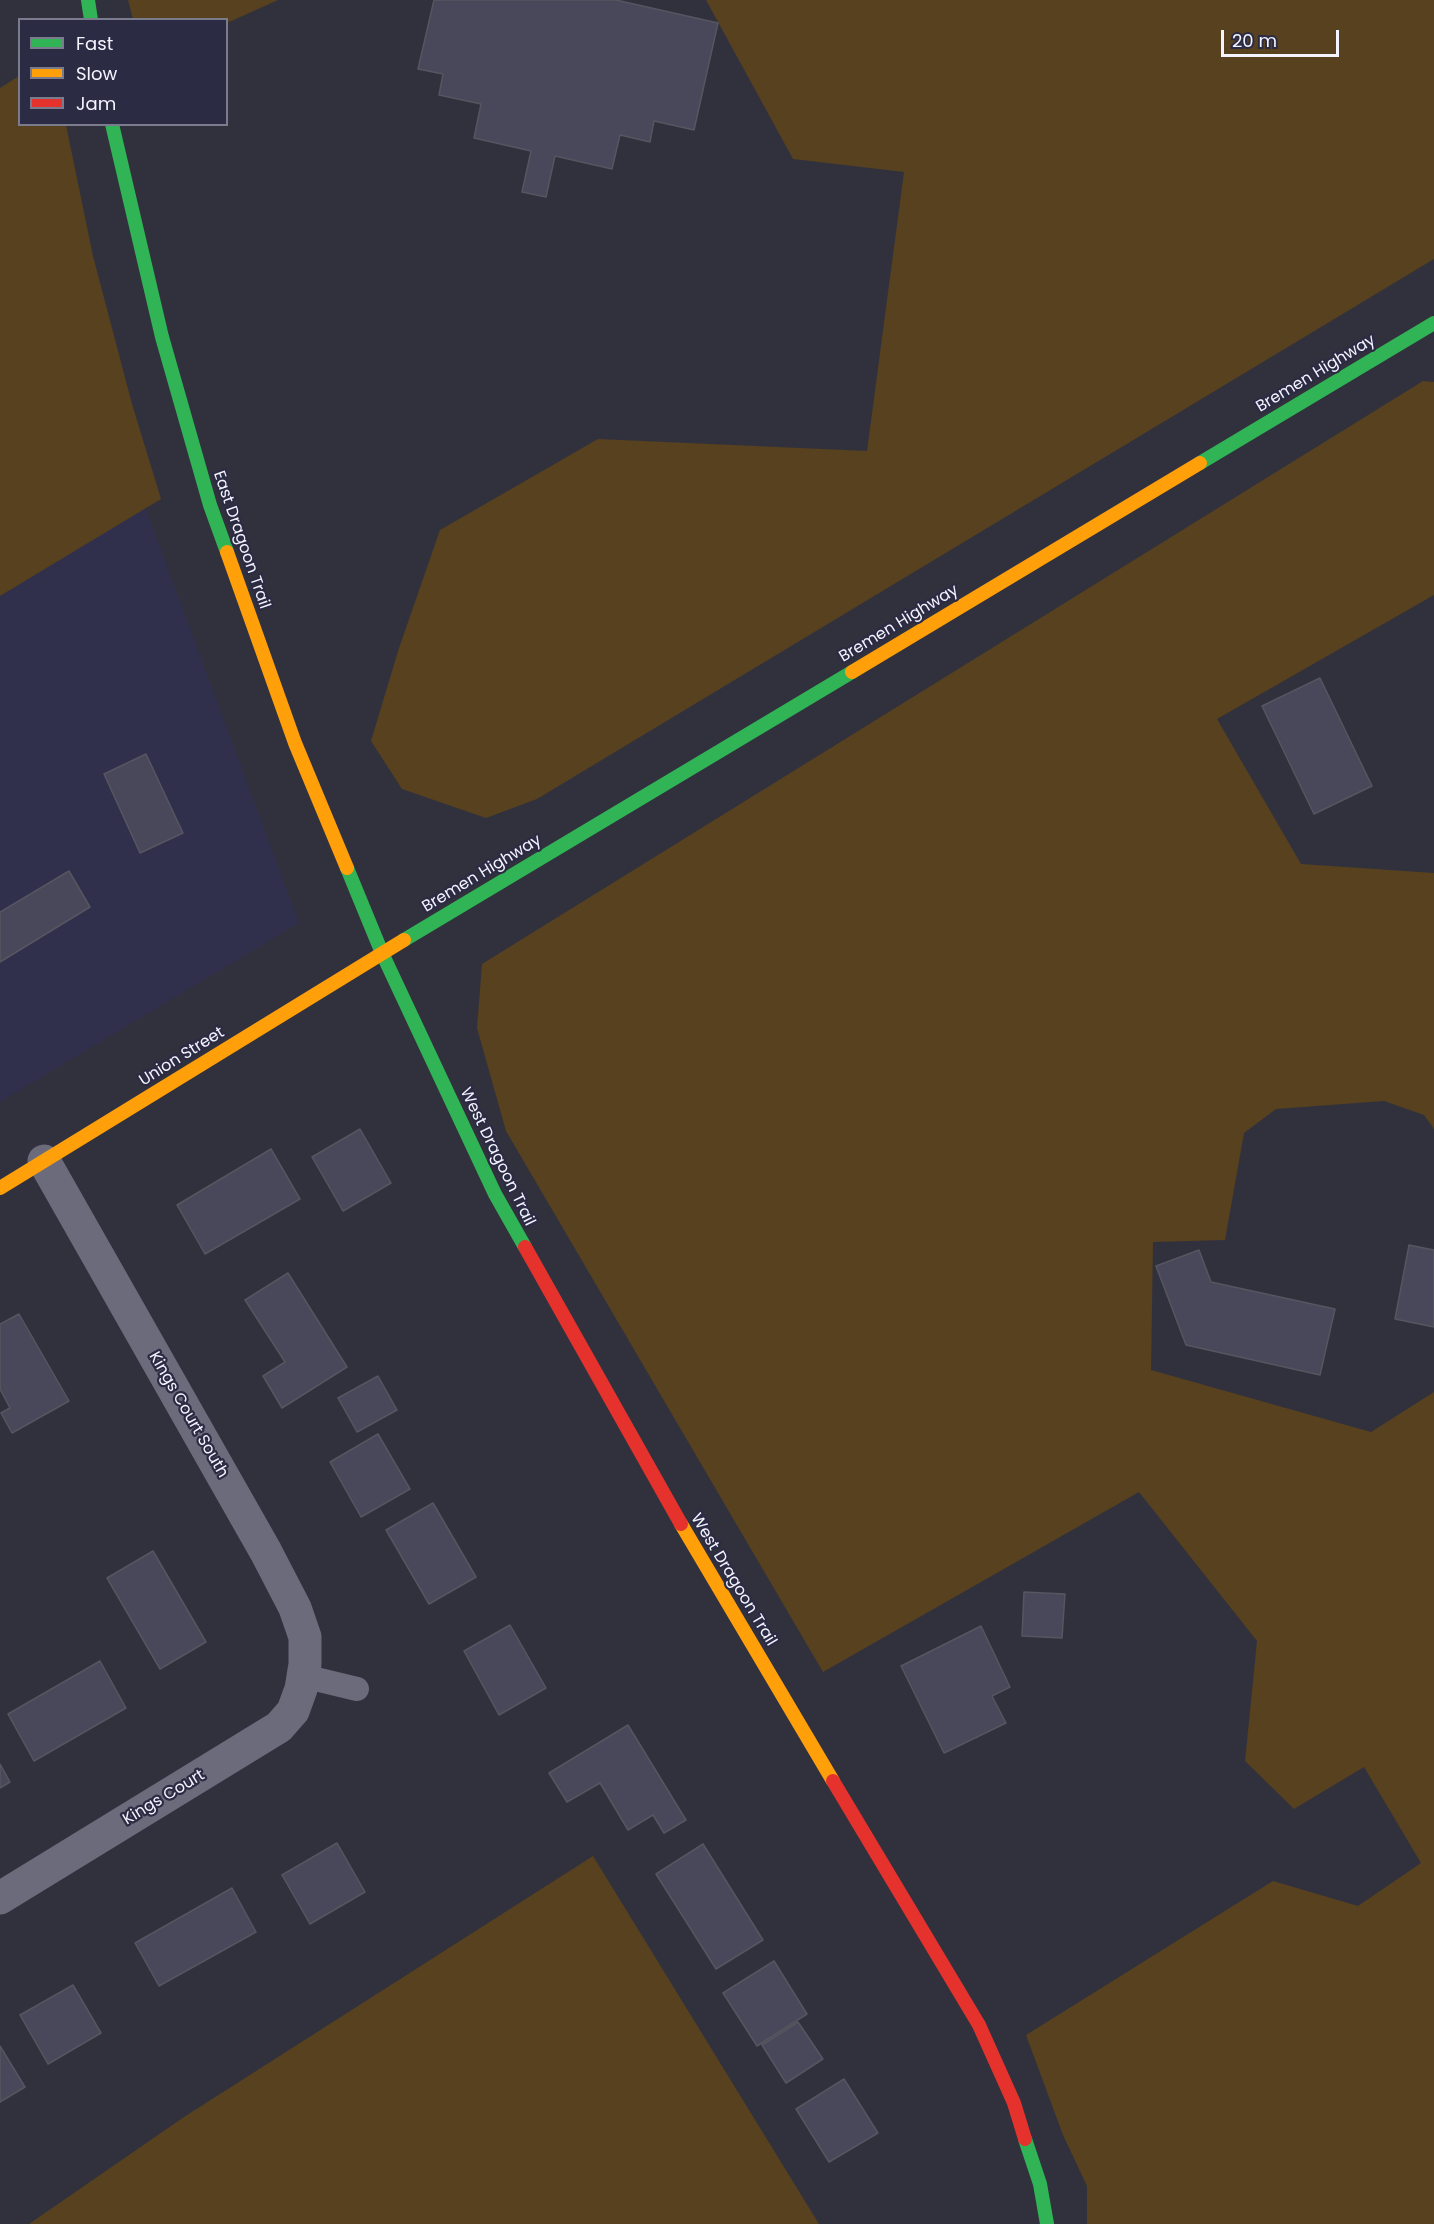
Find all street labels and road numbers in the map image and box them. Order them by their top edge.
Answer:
street label: Bremen Highway [1253,331,1379,417]
street label: East Dragoon Trail [208,468,274,612]
street label: Bremen Highway [836,581,962,667]
street label: Bremen Highway [419,831,545,917]
street label: Union Street [136,1023,228,1091]
street label: West Dragoon Trail [455,1085,539,1229]
street label: Kings Court South [144,1349,232,1481]
street label: West Dragoon Trail [686,1510,780,1650]
street label: Kings Court [120,1766,208,1830]

